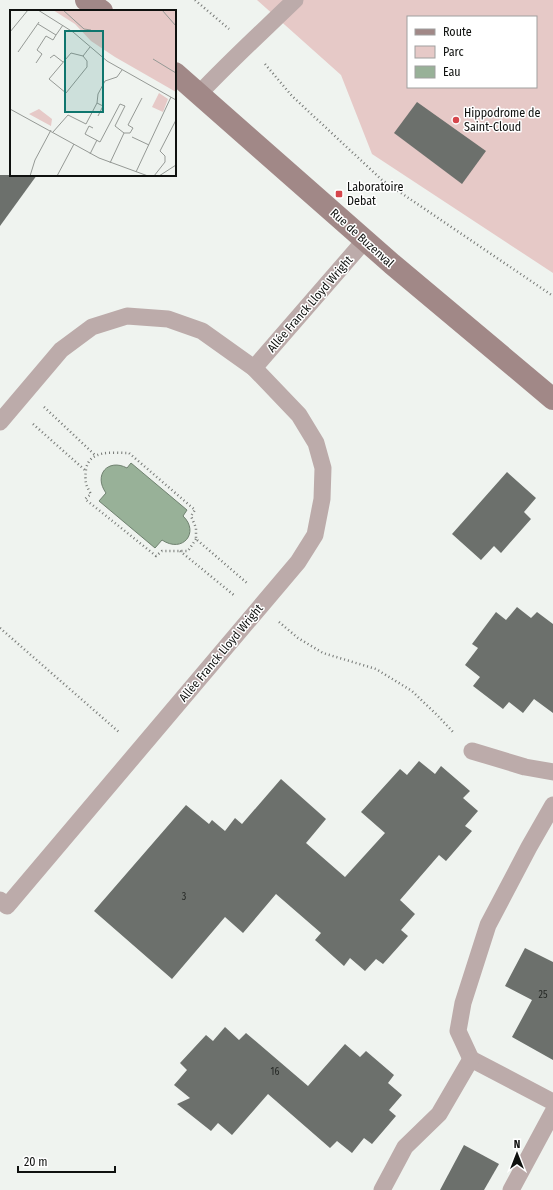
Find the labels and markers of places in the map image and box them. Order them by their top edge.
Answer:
place label: Hippodrome de Saint-Cloud [464,106,540,134]
marker: Hippodrome de Saint-Cloud [451,115,461,125]
place label: Laboratoire Debat [347,180,403,208]
marker: Laboratoire Debat [334,189,344,199]

